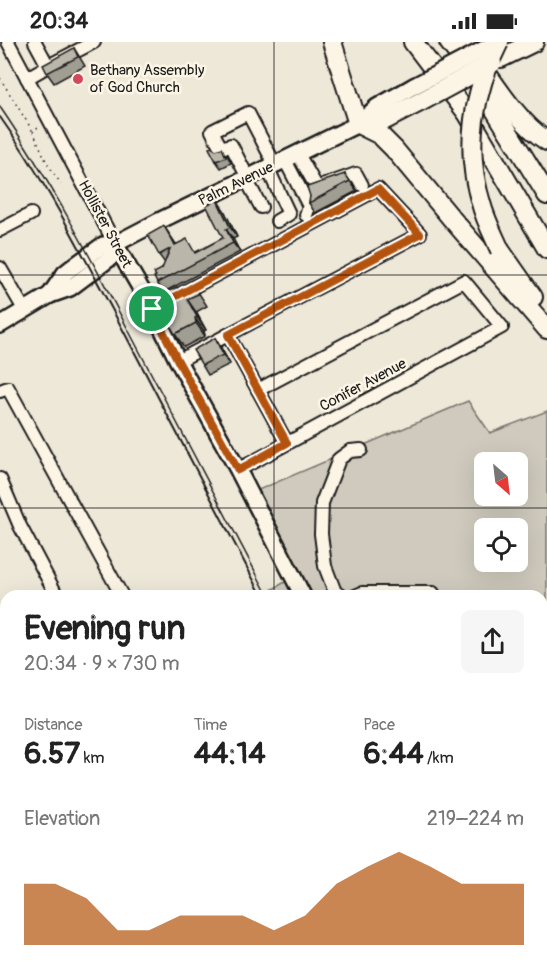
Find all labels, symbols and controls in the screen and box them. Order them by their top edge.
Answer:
text: 20:34 [30,7,88,35]
place label: Bethany Assembly of God Church [90,61,205,97]
marker: Bethany Assembly of God Church [71,72,85,86]
street label: Palm Avenue [195,157,277,210]
street label: Hollister Street [74,177,137,272]
pin [126,283,177,334]
icon: arrive [135,292,168,325]
street label: Conifer Avenue [316,354,410,416]
north arrow [474,452,528,506]
map controls [474,452,528,572]
button: locate [474,518,528,572]
text: Evening run [24,608,185,649]
button: share [461,610,524,673]
text: 20:34 · 9 × 730 m [24,651,180,676]
text: Distance [24,715,83,735]
text: Time [194,715,227,735]
text: Pace [363,715,395,735]
text: 6.57 [24,735,80,772]
text: 44:14 [194,735,266,772]
text: 6:44 [363,735,424,772]
text: km [80,748,105,768]
text: /km [424,748,454,768]
text: Elevation [24,806,100,831]
text: 219–224 m [427,806,524,831]

